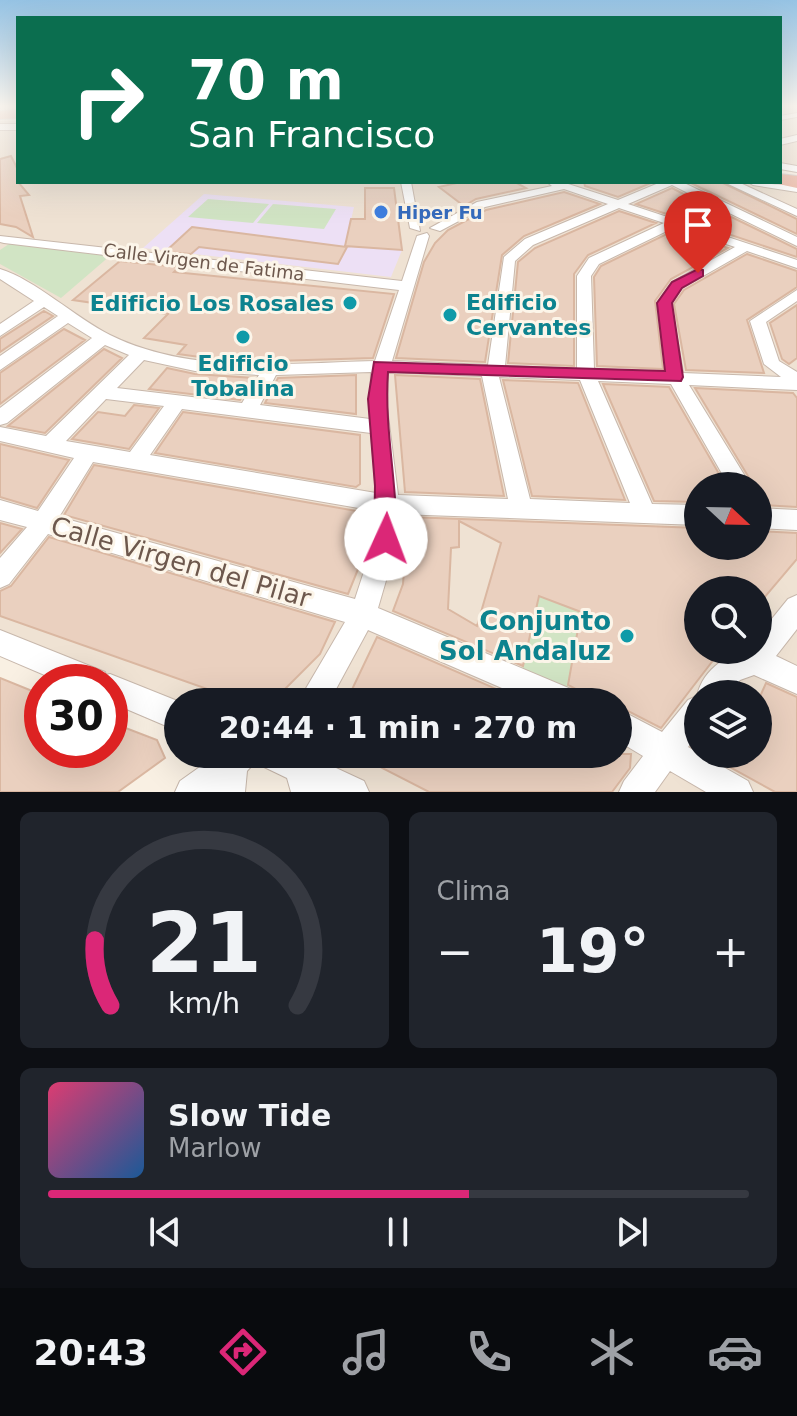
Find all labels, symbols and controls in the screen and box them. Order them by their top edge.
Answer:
text: 70 m [188,47,344,112]
icon: right [56,48,160,152]
text: San Francisco [188,114,435,155]
pin [664,191,732,273]
place label: Hiper Fu [397,202,483,223]
marker: Hiper Fu [372,203,390,221]
icon: arrive [676,203,720,247]
street label: Calle Virgen de Fatima [102,239,306,285]
place label: Edificio Cervantes [466,290,591,340]
place label: Edificio Los Rosales [90,291,334,316]
marker: Edificio Los Rosales [341,294,359,312]
marker: Edificio Cervantes [441,306,459,324]
marker: Edificio Tobalina [234,328,252,346]
place label: Edificio Tobalina [191,351,295,401]
north arrow [684,472,772,560]
map controls [684,472,772,768]
position arrow [344,497,428,581]
street label: Calle Virgen del Pilar [48,511,315,614]
button: search [684,576,772,664]
place label: Conjunto Sol Andaluz [439,606,611,666]
marker: Conjunto Sol Andaluz [618,627,636,645]
speed limit sign: 30 [24,664,128,768]
button: layers [684,680,772,768]
text: 20:44 · 1 min · 270 m [219,710,577,745]
text: Clima [437,876,510,906]
text: 21 [146,895,262,992]
text: 19° [536,916,650,986]
text: − [437,926,473,977]
text: + [712,926,749,977]
text: km/h [168,986,240,1020]
text: Slow Tide [168,1098,331,1133]
text: Marlow [168,1133,261,1163]
icon: previous [143,1210,187,1254]
icon: pause [376,1210,420,1254]
icon: next [610,1210,654,1254]
icon: directions [215,1324,271,1380]
icon: music [338,1324,394,1380]
icon: phone [461,1324,517,1380]
icon: climate [584,1324,640,1380]
icon: car [707,1324,763,1380]
text: 20:43 [34,1332,148,1373]

